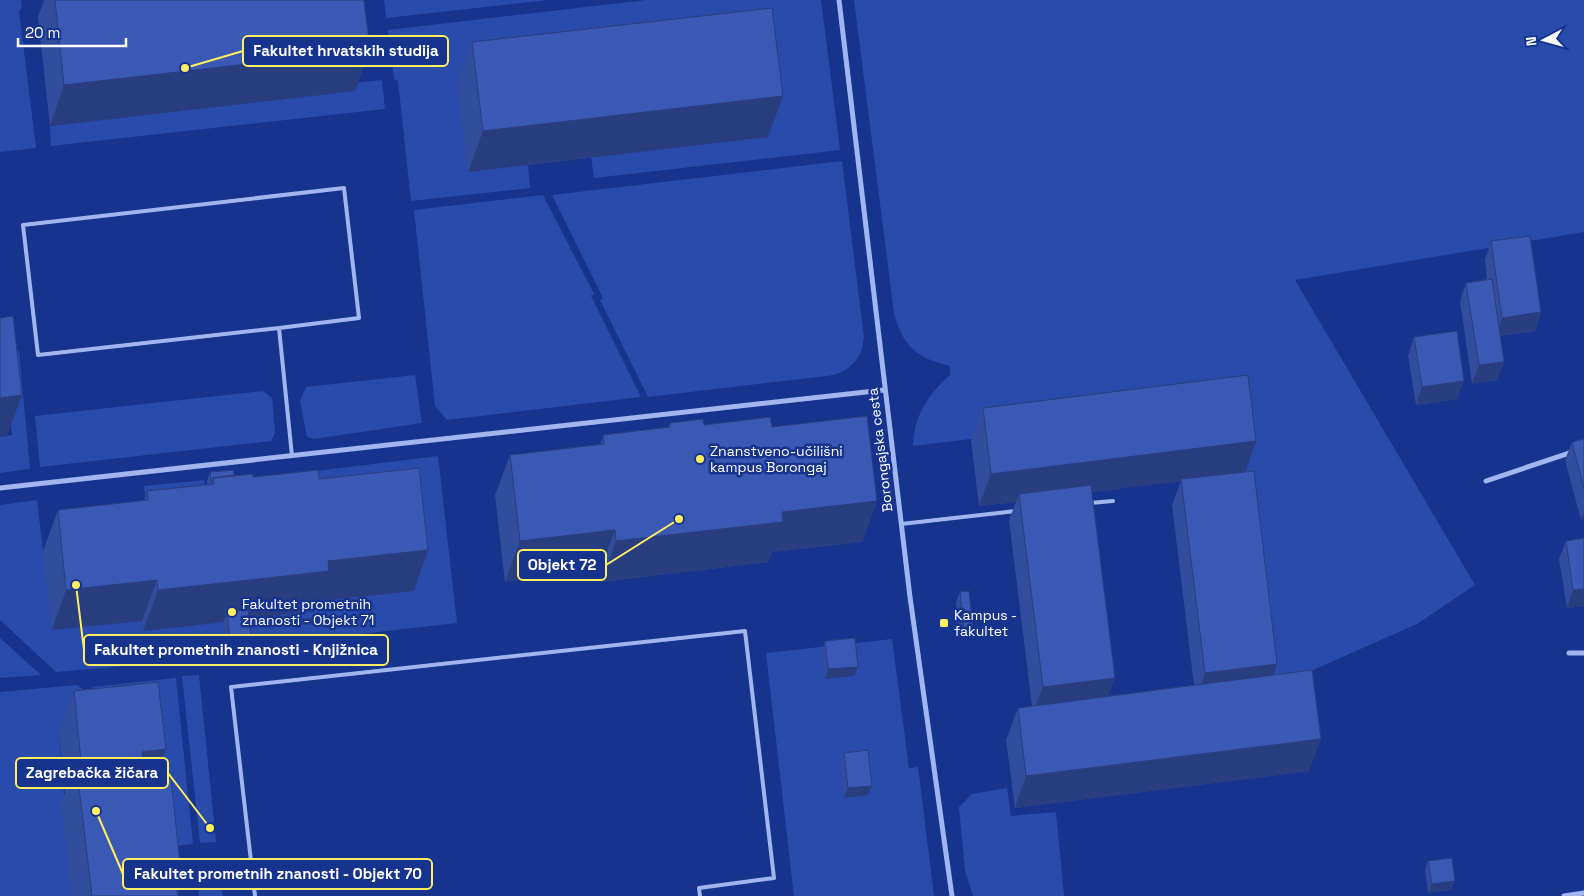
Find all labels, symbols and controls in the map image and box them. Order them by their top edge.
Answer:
scale bar [18,15,125,47]
north arrow [1519,15,1569,65]
text: 20 m [25,23,60,42]
callout: Fakultet hrvatskih studija [243,36,448,66]
text: N [1522,36,1541,47]
text: Fakultet hrvatskih studija [253,41,439,60]
street label: Borongajska cesta [863,387,897,513]
place label: Znanstveno-učilišni kampus Borongaj [710,442,843,476]
marker: Znanstveno-učilišni kampus Borongaj [694,453,706,465]
callout: Objekt 72 [518,550,606,580]
text: Objekt 72 [528,555,596,574]
place label: Fakultet prometnih znanosti - Objekt 71 [242,595,374,629]
marker: Fakultet prometnih znanosti - Objekt 71 [226,606,238,618]
place label: Kampus - fakultet [954,606,1017,640]
marker: Kampus - fakultet [938,617,950,629]
callout: Fakultet prometnih znanosti - Knjižnica [84,635,388,665]
text: Fakultet prometnih znanosti - Knjižnica [94,640,378,659]
callout: Zagrebačka žičara [16,758,168,788]
text: Zagrebačka žičara [26,763,159,782]
callout: Fakultet prometnih znanosti - Objekt 70 [123,859,432,889]
text: Fakultet prometnih znanosti - Objekt 70 [134,864,422,883]

